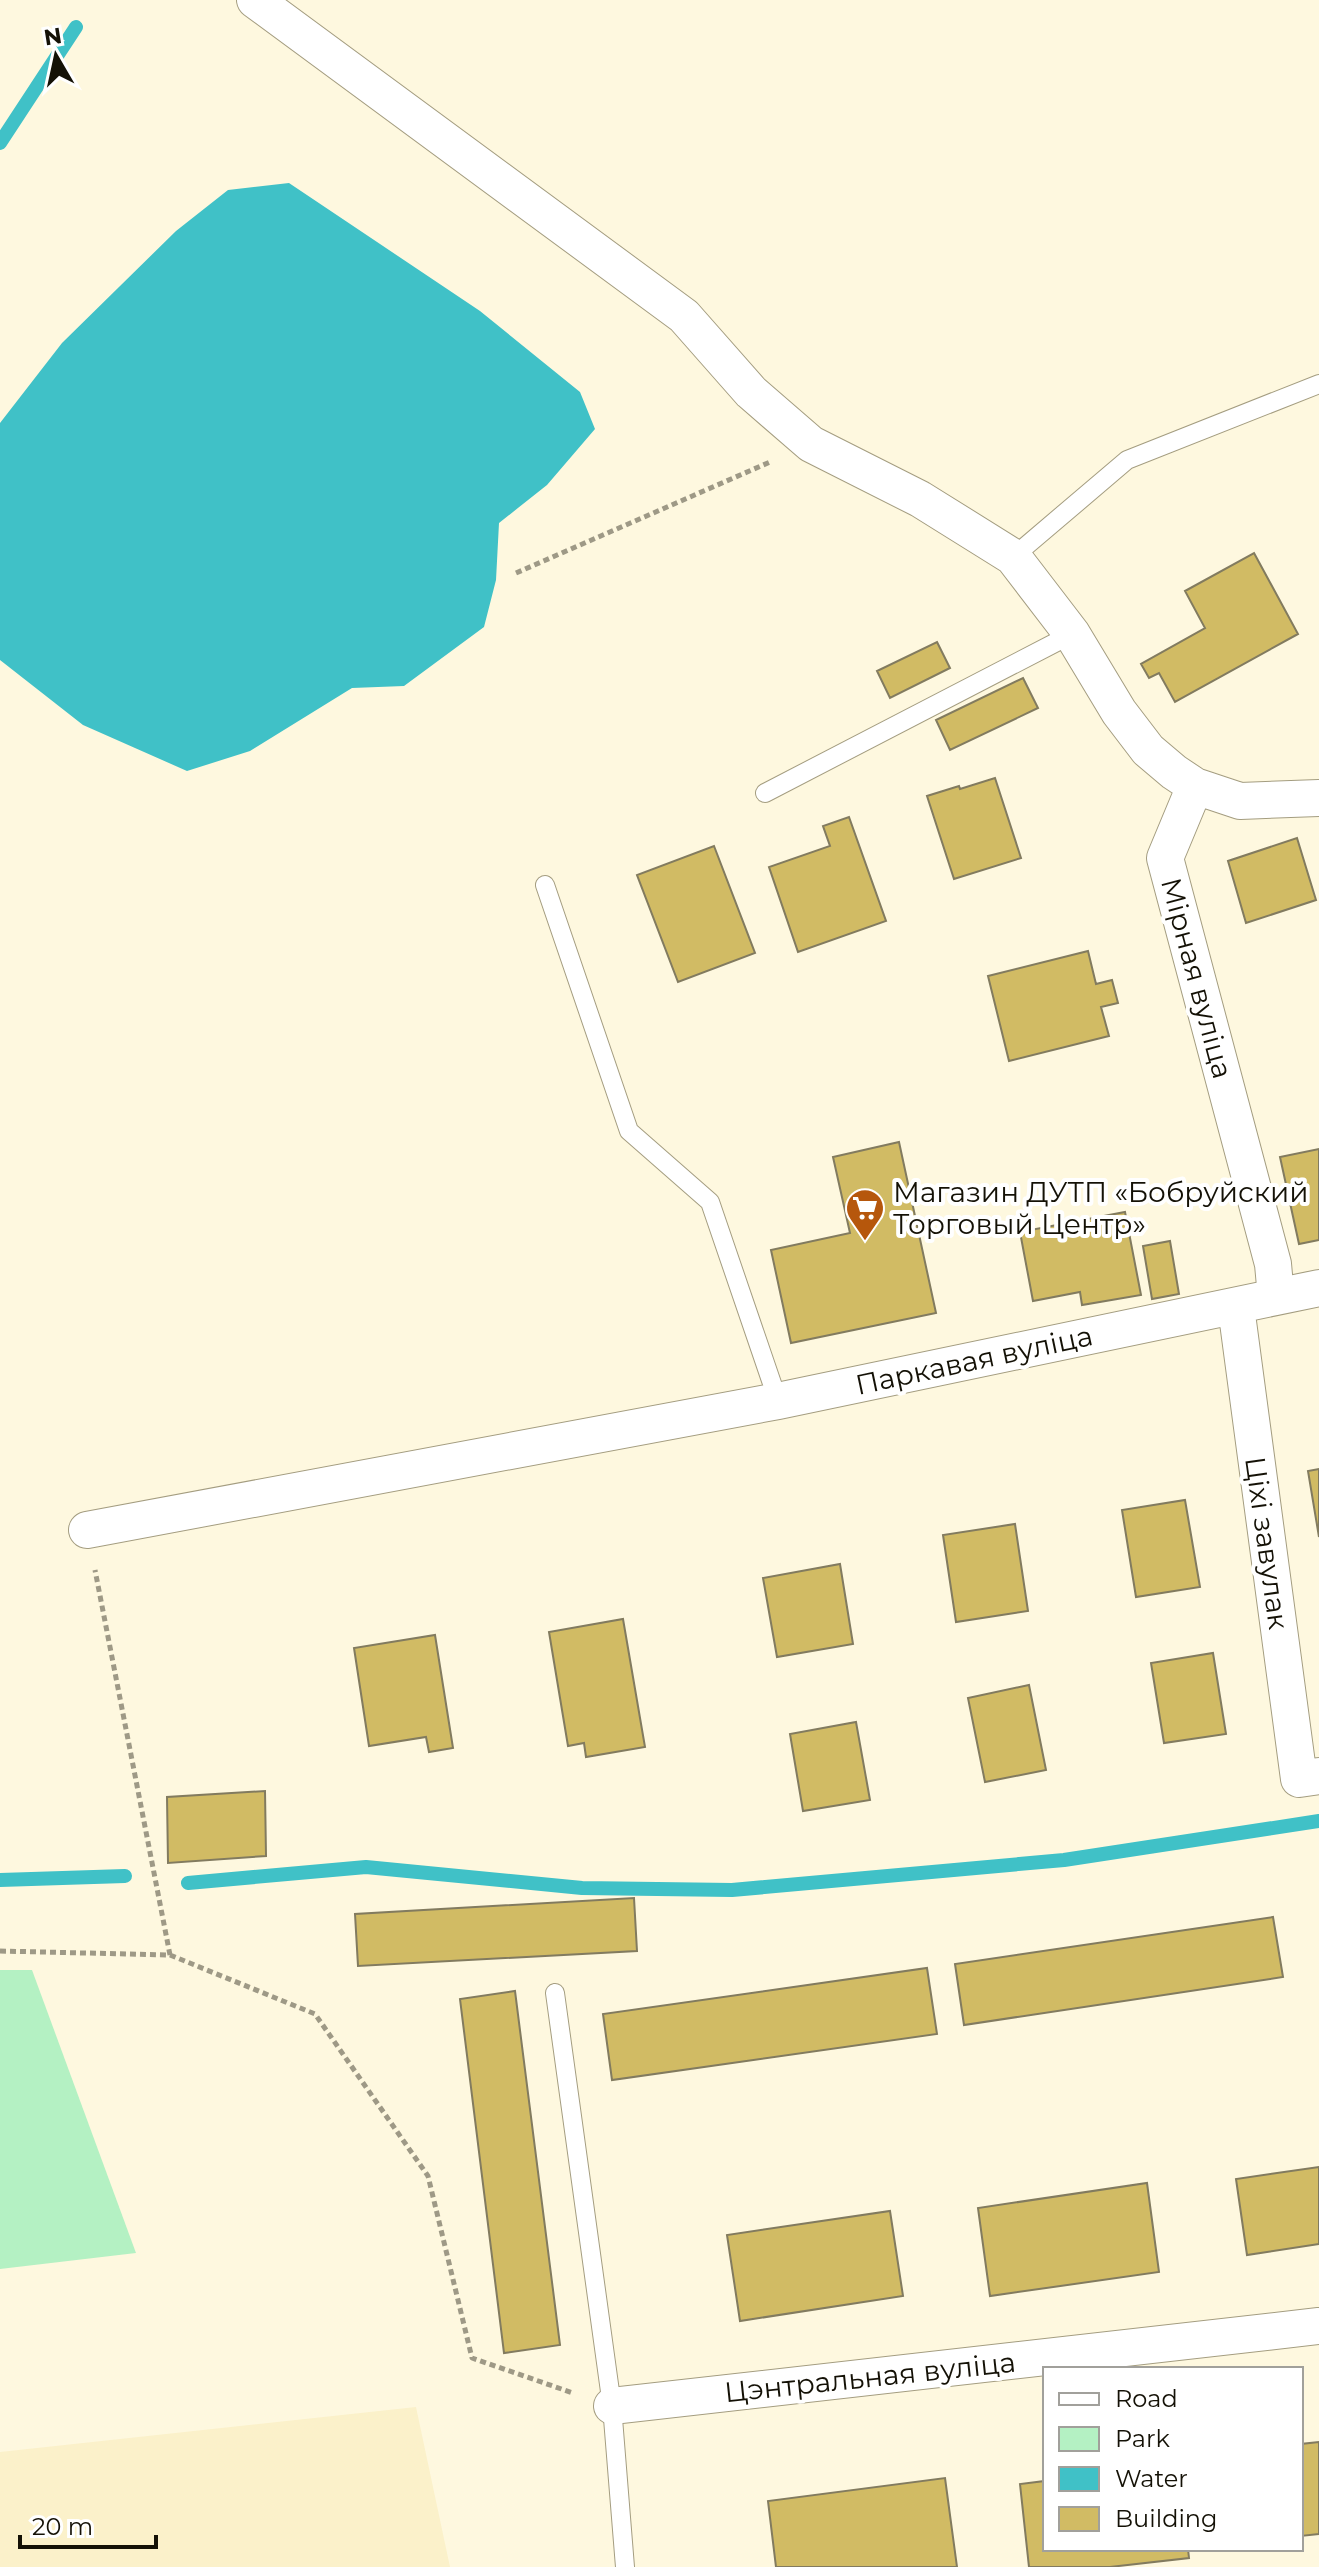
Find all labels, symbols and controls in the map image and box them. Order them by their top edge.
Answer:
north arrow [16,16,96,96]
text: N [42,22,64,51]
street label: Мірная вуліца [1154,874,1240,1082]
place label: Магазин ДУТП «Бобруйский Торговый Центр» [893,1175,1309,1241]
supermarket icon: Магазин ДУТП «Бобруйский Торговый Центр» [844,1187,886,1242]
street label: Паркавая вуліца [852,1318,1096,1402]
street label: Ціхі завулак [1238,1454,1296,1632]
street label: Цэнтральная вуліца [723,2345,1017,2409]
legend [1043,2367,1303,2551]
text: Road [1115,2384,1178,2413]
text: Park [1115,2424,1170,2453]
text: Water [1115,2464,1188,2493]
scale bar [20,2499,156,2549]
text: Building [1115,2504,1218,2533]
text: 20 m [32,2512,93,2541]

